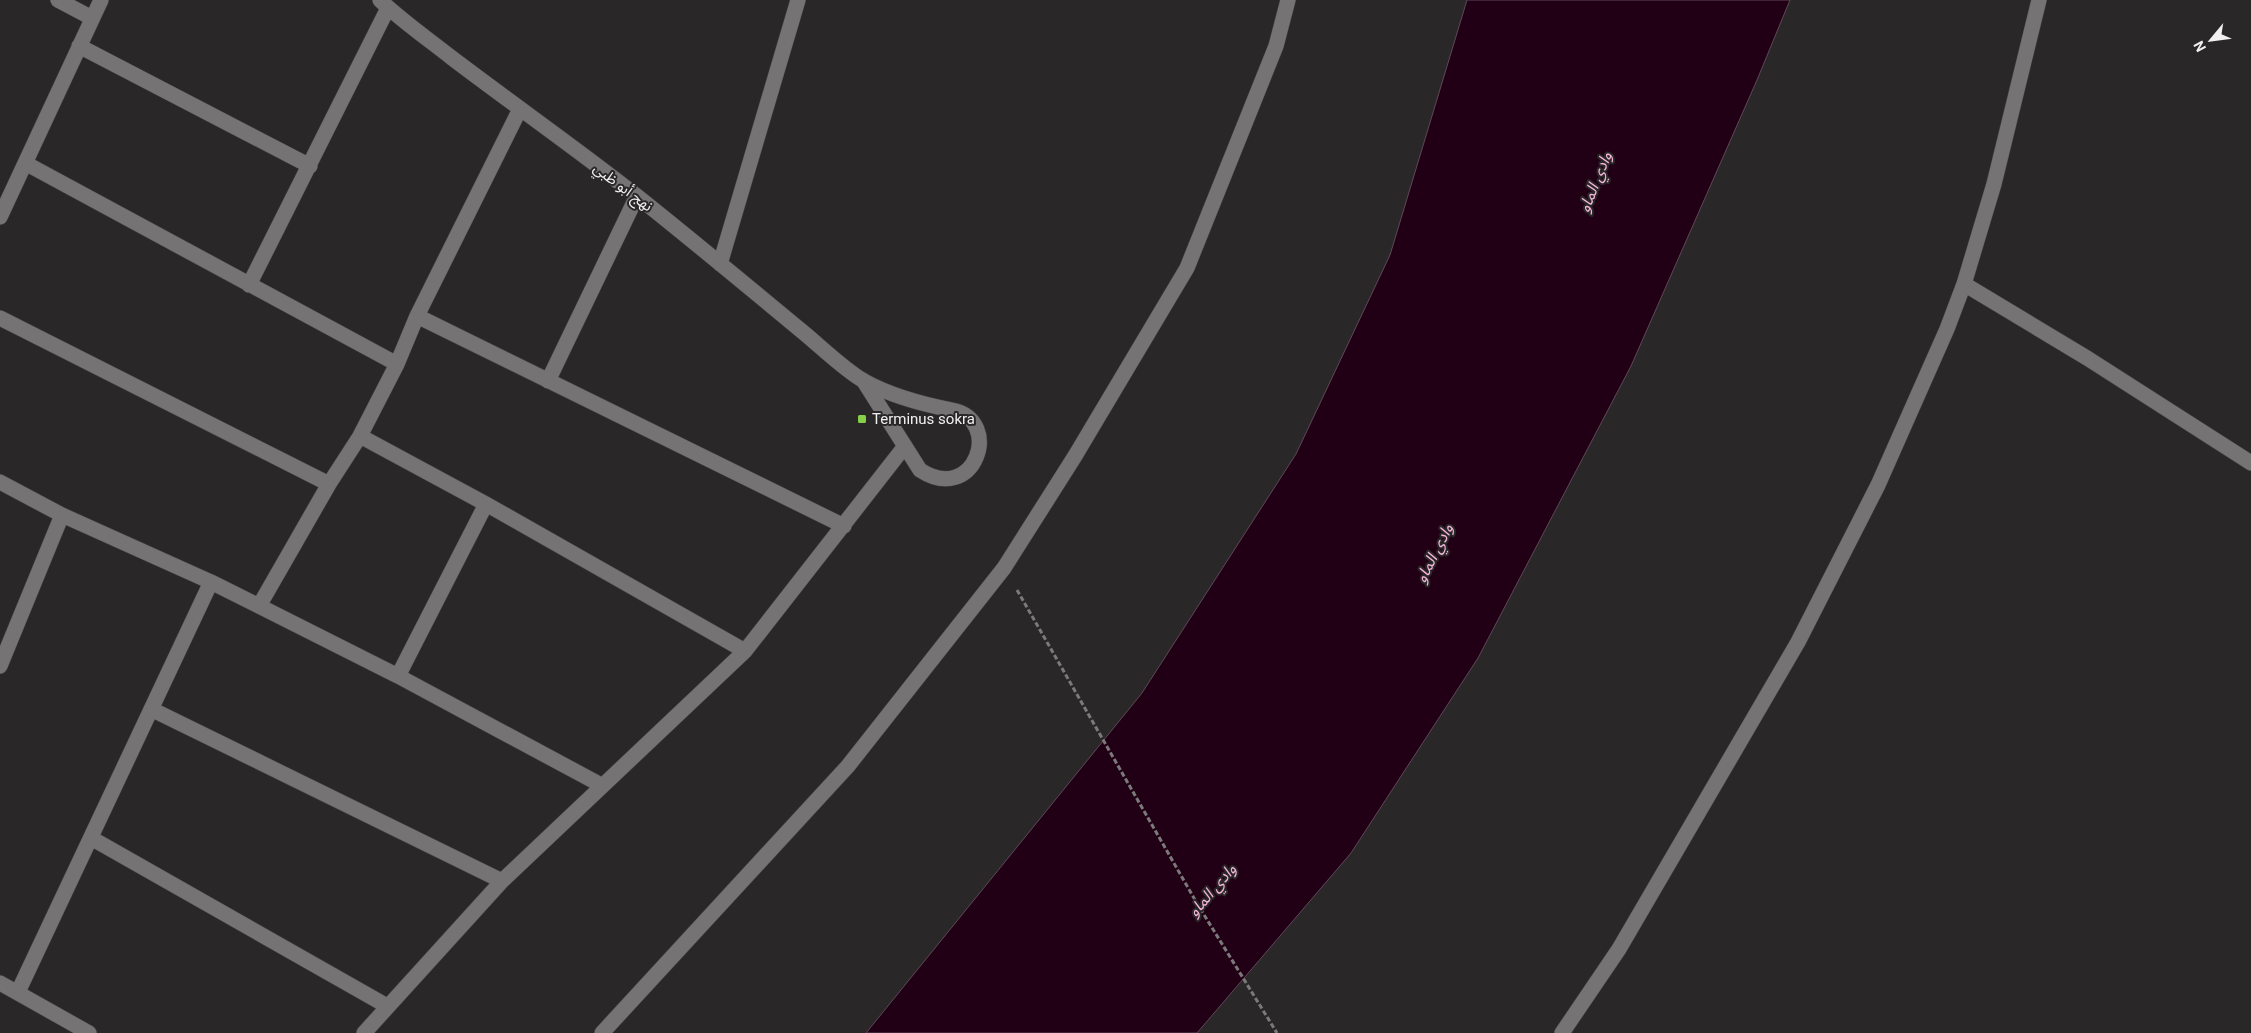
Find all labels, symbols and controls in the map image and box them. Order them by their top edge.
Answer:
north arrow [2186,15,2236,65]
text: N [2190,38,2209,55]
water label: وادي الماو [1574,149,1619,216]
street label: نهج أبو ظبي [588,159,656,218]
place label: Terminus sokra [872,410,975,428]
marker: Terminus sokra [856,413,868,425]
water label: وادي الماو [1411,520,1460,587]
water label: وادي الماو [1184,860,1243,923]

